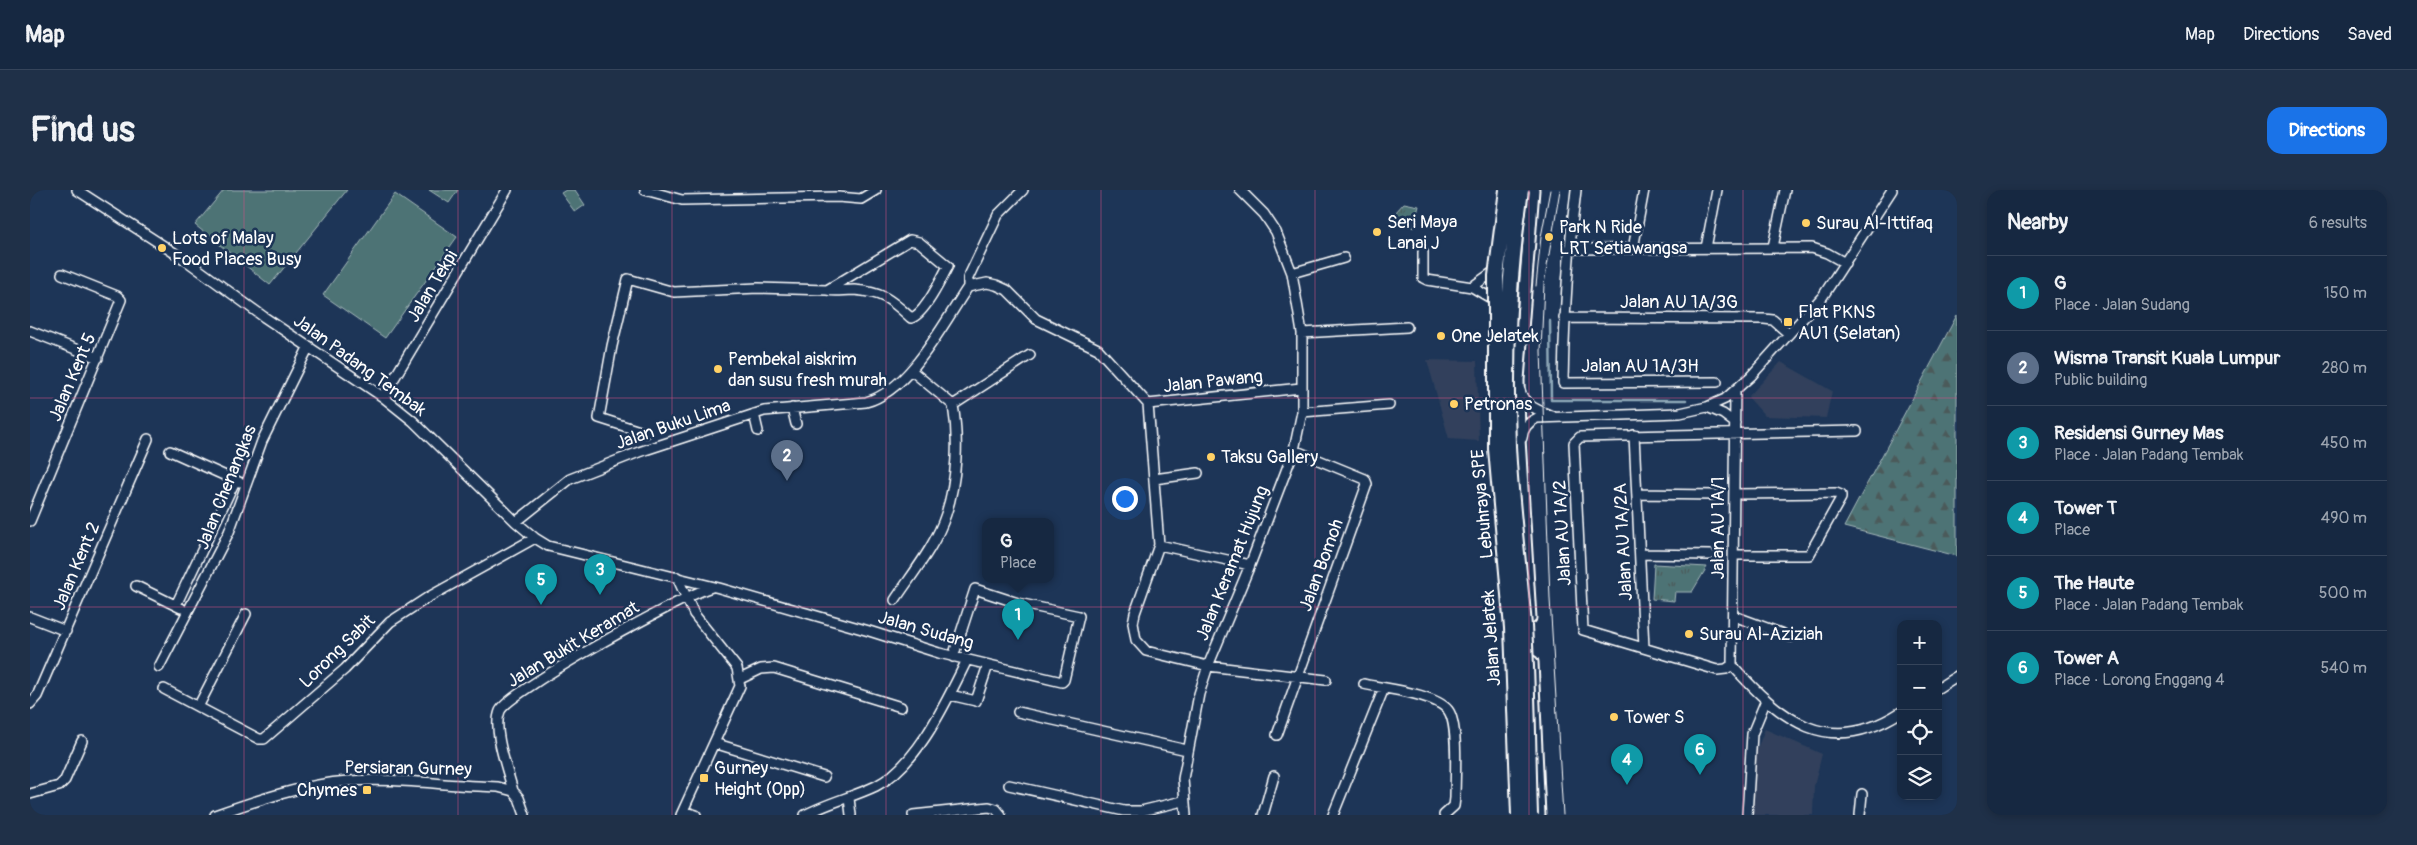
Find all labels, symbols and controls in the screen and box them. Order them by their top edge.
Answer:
text: Map [25,20,65,49]
text: Map [2185,23,2215,46]
text: Directions [2243,23,2319,46]
text: Saved [2347,23,2392,46]
button: Directions [2267,107,2387,154]
text: Find us [30,108,135,152]
text: Nearby [2007,209,2068,236]
place label: Seri Maya Lanai J [1387,211,1457,255]
place label: Surau Al-Ittifaq [1816,212,1933,235]
text: 6 results [2309,213,2367,233]
place label: Park N Ride LRT Setiawangsa [1559,216,1687,260]
marker: Surau Al-Ittifaq [1800,217,1812,229]
marker: Seri Maya Lanai J [1371,226,1383,238]
place label: Lots of Malay Food Places Busy [172,227,302,271]
marker: Park N Ride LRT Setiawangsa [1543,231,1555,243]
marker: Lots of Malay Food Places Busy [156,242,168,254]
street label: Jalan Tekpi [402,246,463,327]
text: G [2054,271,2067,295]
text: 1 [2020,283,2026,303]
text: 150 m [2323,283,2367,303]
street label: Jalan AU 1A/3G [1620,291,1738,314]
text: Place · Jalan Sudang [2054,295,2190,315]
place label: Flat PKNS AU1 (Selatan) [1798,301,1901,345]
street label: Jalan Padang Tembak [289,309,431,422]
marker: Flat PKNS AU1 (Selatan) [1782,316,1794,328]
place label: One Jelatek [1451,325,1539,348]
street label: Jalan Kent 5 [44,330,101,425]
marker: One Jelatek [1435,330,1447,342]
text: Wisma Transit Kuala Lumpur [2054,346,2280,370]
place label: Pembekal aiskrim dan susu fresh murah [728,348,887,392]
street label: Jalan AU 1A/3H [1581,355,1699,378]
text: 2 [2019,358,2027,378]
text: 280 m [2321,358,2367,378]
marker: Pembekal aiskrim dan susu fresh murah [712,363,724,375]
street label: Jalan Pawang [1162,365,1264,398]
text: Public building [2054,370,2147,390]
place label: Petronas [1464,393,1532,416]
street label: Jalan Buku Lima [613,394,734,455]
marker: Petronas [1448,398,1460,410]
street label: Jalan Chenangkas [191,421,262,553]
text: Residensi Gurney Mas [2054,421,2223,445]
text: 3 [2019,433,2027,453]
text: 450 m [2320,433,2367,453]
pin: 2 [771,440,803,481]
text: Place · Jalan Padang Tembak [2054,445,2243,465]
place label: Taksu Gallery [1221,446,1319,469]
street label: Lebuhraya SPE [1466,448,1499,560]
marker: Taksu Gallery [1205,451,1217,463]
street label: Jalan AU 1A/1 [1707,477,1730,579]
street label: Jalan AU 1A/2 [1548,479,1577,586]
street label: Jalan Keramat Hujung [1191,482,1274,644]
street label: Jalan AU 1A/2A [1609,482,1638,601]
your location [1112,486,1138,512]
text: Tower T [2054,496,2117,520]
text: 4 [2018,508,2028,528]
text: 490 m [2321,508,2367,528]
street label: Jalan Bomoh [1294,516,1349,614]
popup [982,518,1054,583]
street label: Jalan Kent 2 [48,519,105,614]
text: Place [2054,520,2090,540]
text: G [1000,529,1013,553]
text: Place [1000,553,1036,573]
pin: 3 [584,554,616,595]
pin: 5 [525,564,557,605]
text: The Haute [2054,571,2134,595]
text: 5 [2019,583,2027,603]
text: 500 m [2319,583,2367,603]
street label: Jalan Jelatek [1477,589,1506,687]
text: Place · Jalan Padang Tembak [2054,595,2243,615]
street label: Jalan Bukit Keramat [503,596,644,693]
pin: 1 [1002,599,1034,640]
street label: Jalan Sudang [875,606,976,655]
street label: Lorong Sabit [295,609,381,693]
map controls [1897,620,1942,800]
button: + [1897,620,1942,665]
place label: Surau Al-Aziziah [1699,623,1823,646]
marker: Surau Al-Aziziah [1683,628,1695,640]
text: Tower A [2054,646,2119,670]
text: 6 [2018,658,2028,678]
text: 540 m [2320,658,2367,678]
button: − [1897,665,1942,710]
text: Place · Lorong Enggang 4 [2054,670,2225,690]
place label: Tower S [1624,706,1685,729]
button: locate [1897,710,1942,755]
marker: Tower S [1608,711,1620,723]
pin: 6 [1684,734,1716,775]
pin: 4 [1611,744,1643,785]
button: layers [1897,755,1942,800]
street label: Persiaran Gurney [344,756,472,781]
place label: Gurney Height (Opp) [714,757,806,801]
marker: Gurney Height (Opp) [698,772,710,784]
place label: Chymes [297,779,357,802]
marker: Chymes [361,784,373,796]

